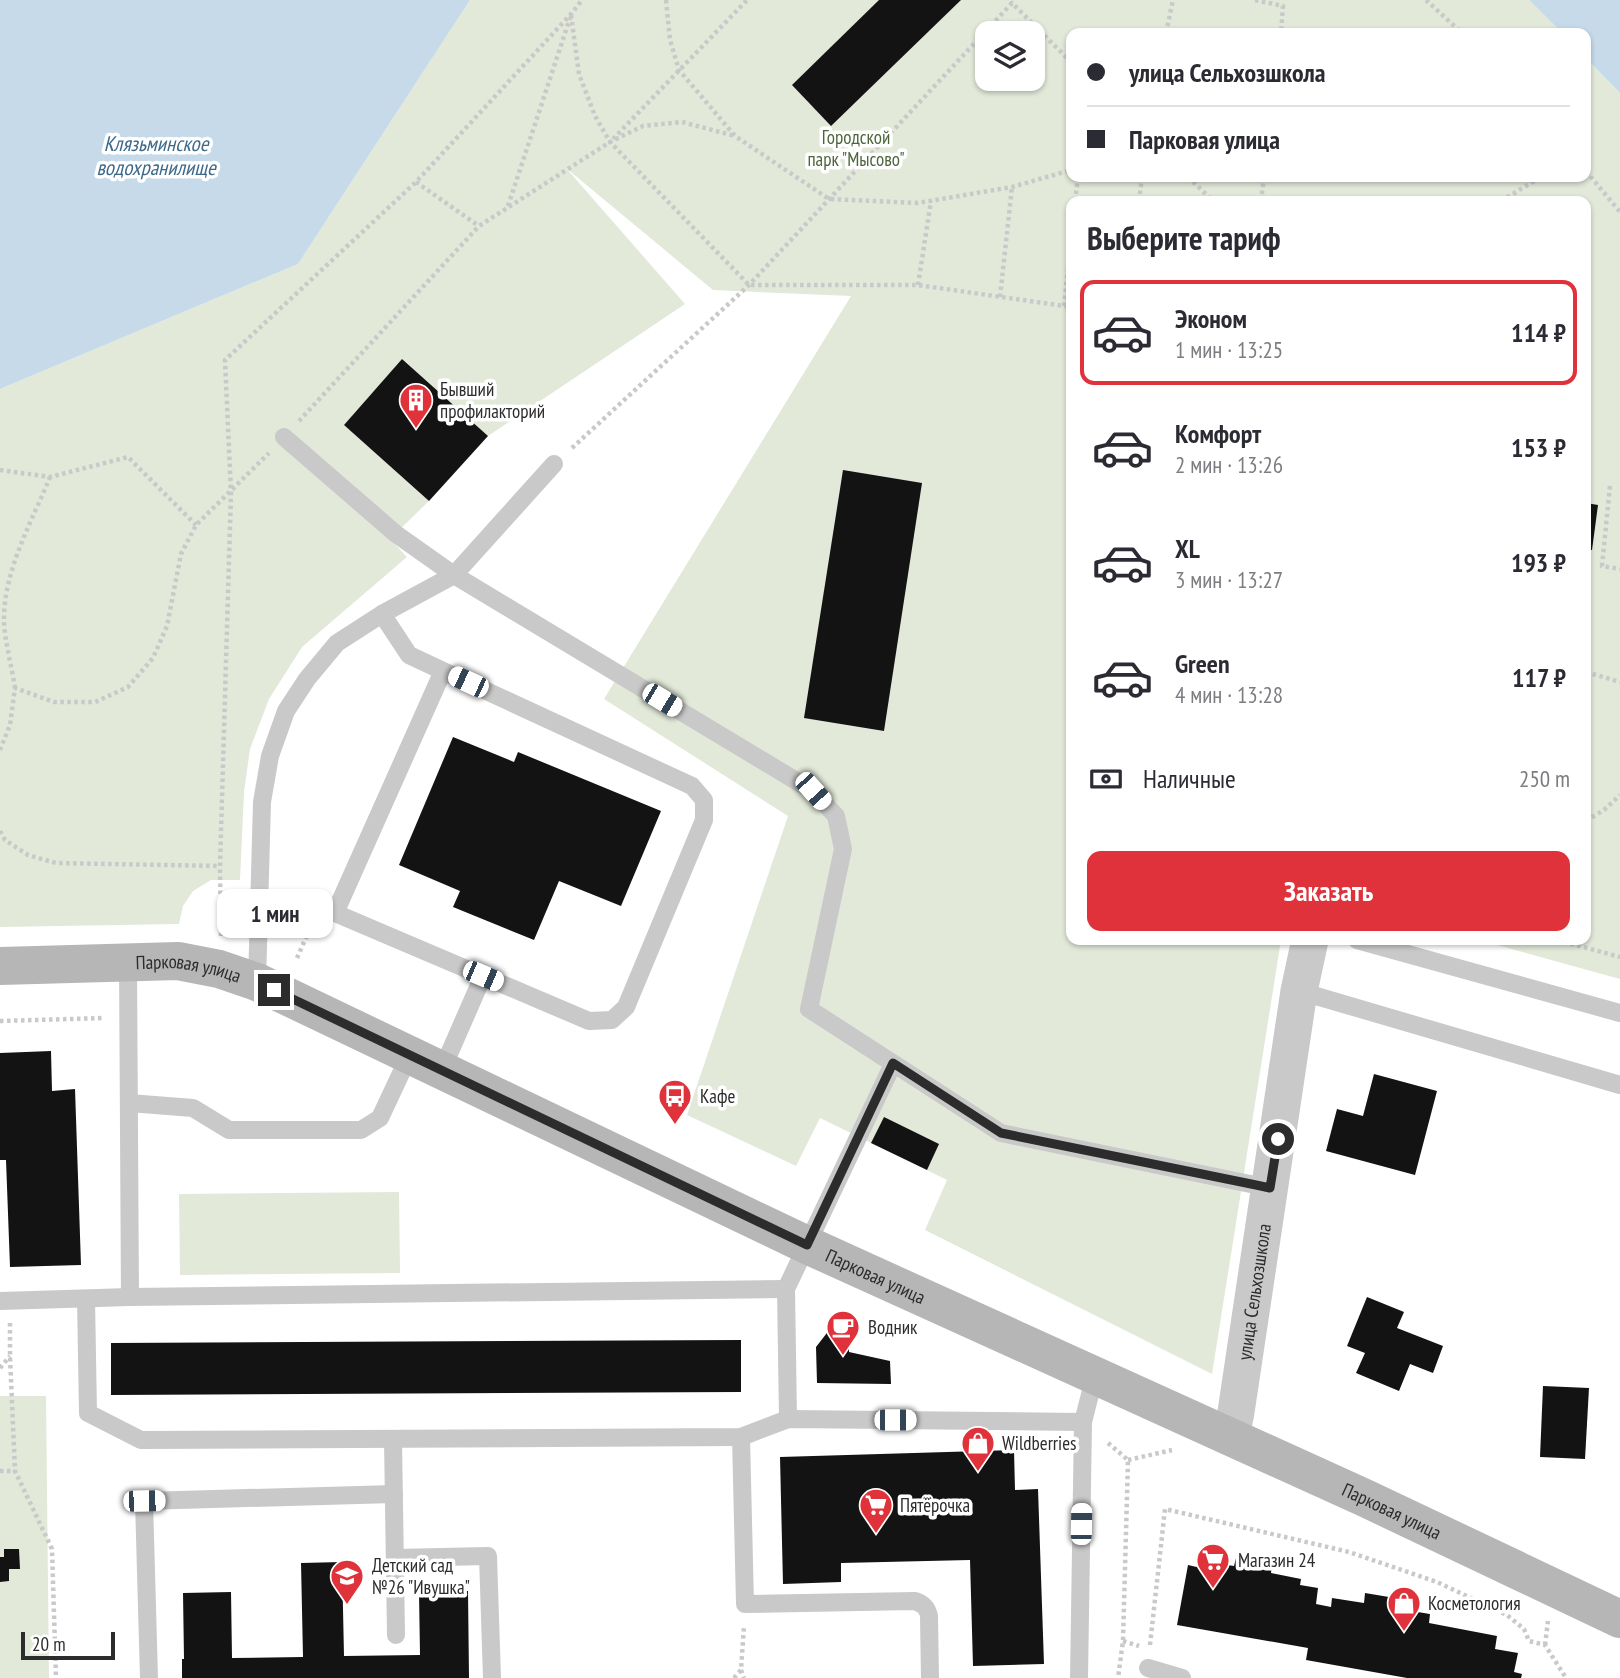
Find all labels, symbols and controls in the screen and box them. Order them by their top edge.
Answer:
map controls [975,21,1045,91]
button: layers [975,21,1045,91]
text: улица Сельхозшкола [1129,56,1326,89]
text: Парковая улица [1129,123,1280,156]
park label: Городской парк "Мысово" [807,125,905,171]
water label: Клязьминское водохранилище [96,130,217,181]
text: Выберите тариф [1087,217,1281,259]
icon: car [1091,301,1154,364]
text: Эконом [1175,302,1247,335]
text: 114 ₽ [1511,316,1566,349]
text: 1 мин · 13:25 [1175,335,1283,364]
place label: Бывший профилакторий [440,377,545,423]
building icon: Бывший профилакторий [397,381,435,430]
icon: car [1091,416,1154,479]
text: Комфорт [1175,417,1261,450]
text: 153 ₽ [1511,431,1566,464]
text: 2 мин · 13:26 [1175,450,1283,479]
icon: car [1091,531,1154,594]
text: XL [1175,532,1200,565]
text: 193 ₽ [1511,546,1566,579]
text: 3 мин · 13:27 [1175,565,1283,594]
icon: car [1091,646,1154,709]
text: Green [1175,647,1230,680]
text: 117 ₽ [1512,661,1566,694]
car [445,664,492,700]
car [639,680,686,720]
text: 4 мин · 13:28 [1175,680,1283,709]
icon: cash [1087,760,1125,798]
text: Наличные [1143,762,1236,795]
text: 250 m [1519,764,1570,793]
car [792,768,835,814]
button: Заказать [1087,851,1570,931]
callout: 1 мин [216,888,332,937]
text: 1 мин [250,899,300,928]
street label: Парковая улица [135,949,244,988]
car [460,958,507,994]
route end [258,974,290,1006]
bus stop icon: Кафе [656,1077,694,1126]
place label: Кафе [700,1084,735,1108]
route start [1262,1123,1294,1155]
street label: улица Сельхозшкола [1232,1222,1276,1362]
street label: Парковая улица [822,1243,929,1309]
cafe icon: Водник [824,1308,862,1357]
place label: Водник [868,1315,918,1339]
car [875,1410,917,1431]
shop icon: Wildberries [959,1424,997,1473]
place label: Wildberries [1002,1431,1076,1455]
street label: Парковая улица [1338,1477,1445,1544]
supermarket icon: Пятёрочка [857,1486,895,1535]
car [123,1490,166,1512]
place label: Пятёрочка [900,1493,970,1517]
car [1071,1503,1092,1545]
supermarket icon: Магазин 24 [1194,1541,1232,1590]
place label: Магазин 24 [1238,1548,1316,1572]
place label: Детский сад №26 "Ивушка" [372,1553,470,1599]
school or university icon: Детский сад №26 "Ивушка" [328,1557,366,1606]
shop icon: Косметология [1385,1584,1423,1633]
place label: Косметология [1428,1591,1521,1615]
scale bar [21,1629,116,1661]
text: 20 m [32,1632,66,1656]

